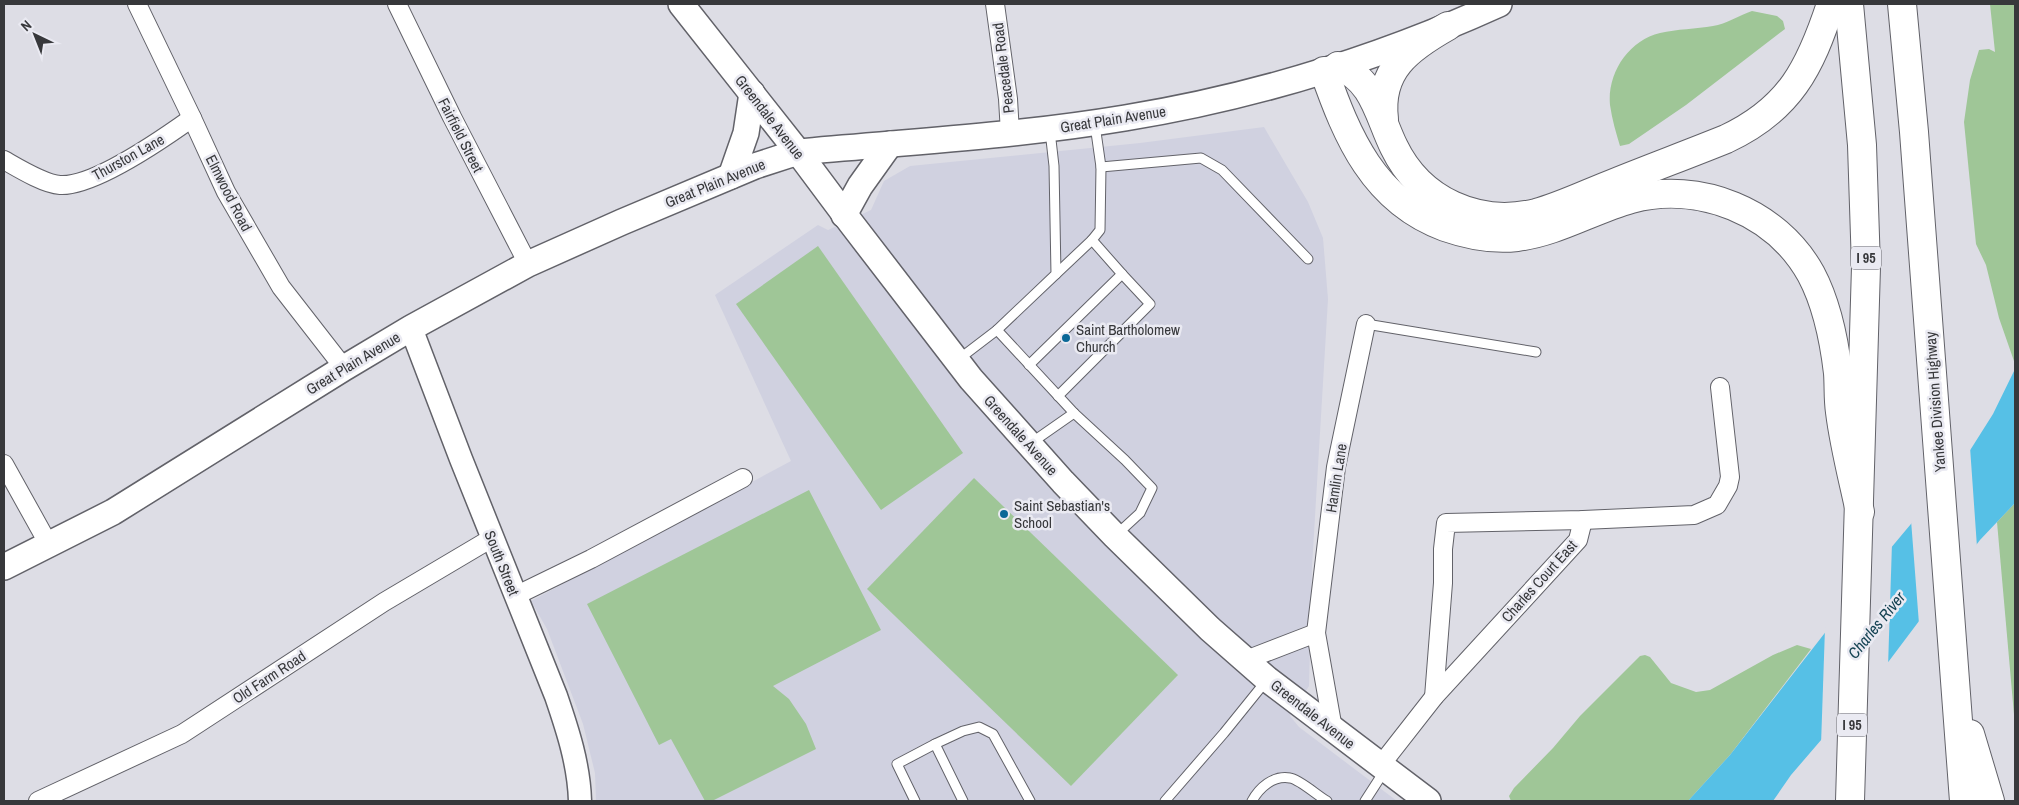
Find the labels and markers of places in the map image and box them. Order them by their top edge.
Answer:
place label: Saint Bartholomew Church [1076,319,1180,357]
marker: Saint Bartholomew Church [1060,332,1072,344]
place label: Saint Sebastian's School [1014,495,1110,533]
marker: Saint Sebastian's School [998,508,1010,520]

